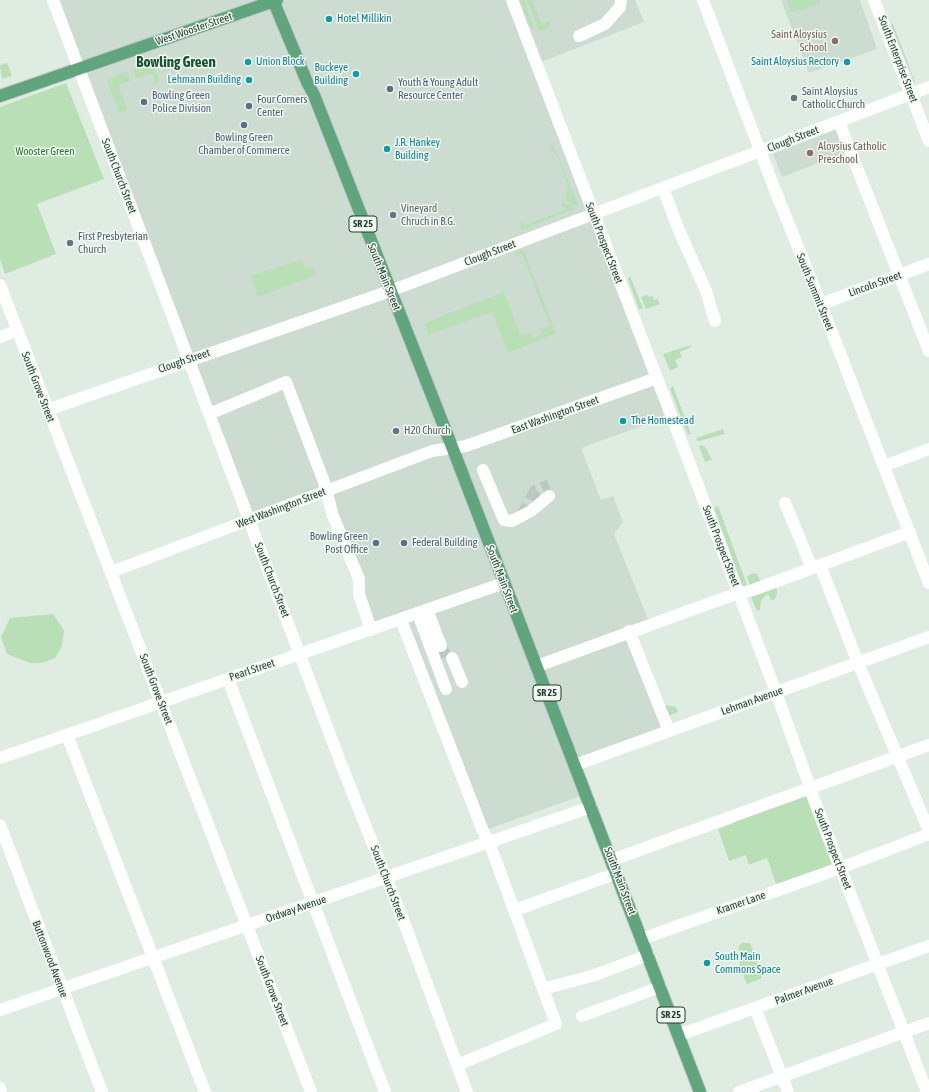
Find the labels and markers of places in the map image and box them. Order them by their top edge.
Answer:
place label: Hotel Millikin [337,12,392,26]
marker: Hotel Millikin [324,14,334,24]
place label: Saint Aloysius School [771,28,827,54]
marker: Saint Aloysius School [830,36,840,46]
place label: Union Block [256,55,304,69]
place label: Saint Aloysius Rectory [751,55,839,69]
marker: Union Block [243,57,253,67]
marker: Saint Aloysius Rectory [842,57,852,67]
place label: Buckeye Building [314,61,348,87]
marker: Buckeye Building [351,69,361,79]
place label: Lehmann Building [168,73,241,87]
marker: Lehmann Building [244,75,254,85]
place label: Youth & Young Adult Resource Center [398,76,478,102]
marker: Youth & Young Adult Resource Center [385,84,395,94]
place label: Saint Aloysius Catholic Church [802,85,865,111]
place label: Bowling Green Police Division [152,89,211,115]
place label: Four Corners Center [257,93,307,119]
marker: Saint Aloysius Catholic Church [789,93,799,103]
marker: Bowling Green Police Division [139,97,149,107]
marker: Four Corners Center [244,101,254,111]
marker: Bowling Green Chamber of Commerce [239,120,249,130]
place label: Bowling Green Chamber of Commerce [198,131,290,157]
place label: J.R. Hankey Building [395,136,440,162]
place label: Aloysius Catholic Preschool [818,140,886,166]
marker: J.R. Hankey Building [382,144,392,154]
marker: Aloysius Catholic Preschool [805,148,815,158]
place label: Vineyard Chruch in B.G. [401,202,455,228]
marker: Vineyard Chruch in B.G. [388,210,398,220]
place label: First Presbyterian Church [78,230,148,256]
marker: First Presbyterian Church [65,238,75,248]
place label: The Homestead [631,414,694,428]
marker: The Homestead [618,416,628,426]
place label: H20 Church [404,424,450,438]
marker: H20 Church [391,426,401,436]
place label: Bowling Green Post Office [310,530,368,556]
place label: Federal Building [412,536,478,550]
marker: Bowling Green Post Office [371,538,381,548]
marker: Federal Building [399,538,409,548]
place label: South Main Commons Space [715,950,781,976]
marker: South Main Commons Space [702,958,712,968]

